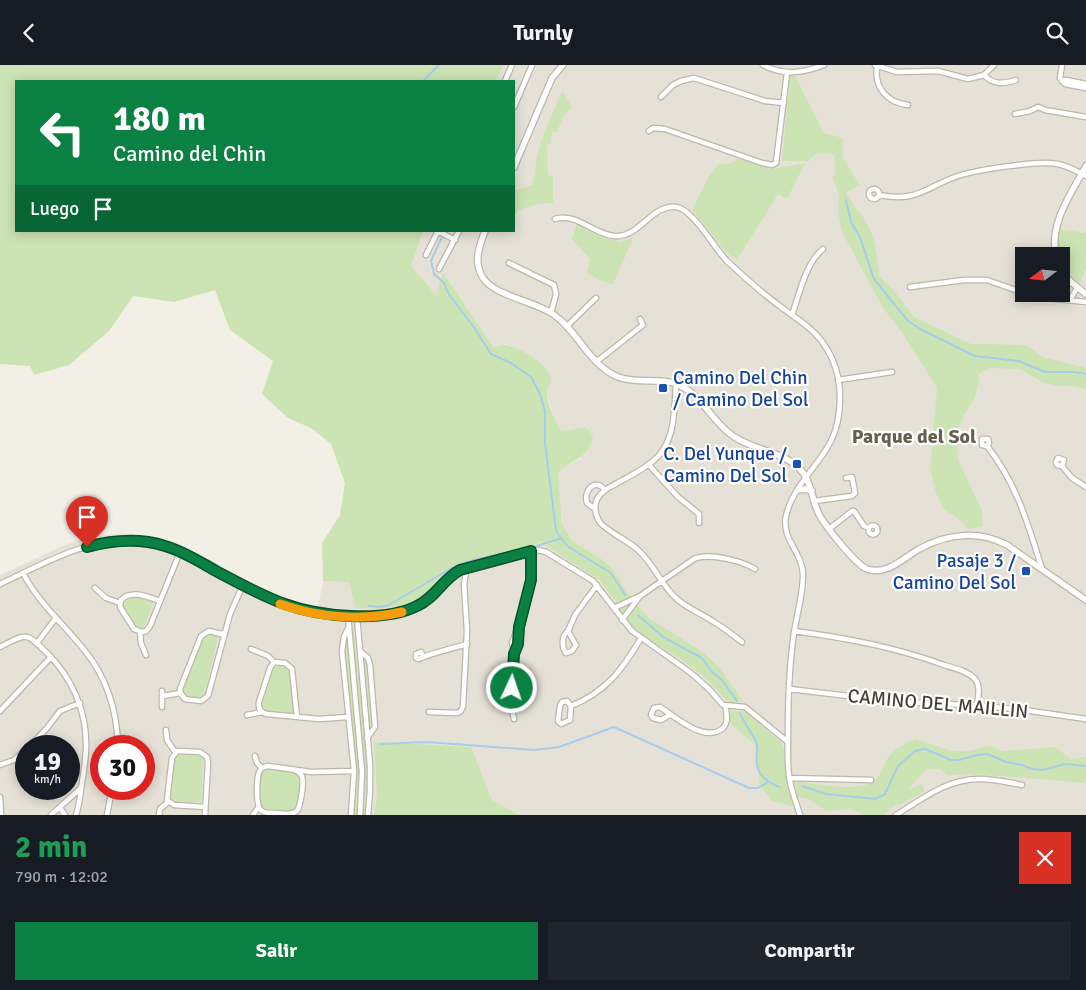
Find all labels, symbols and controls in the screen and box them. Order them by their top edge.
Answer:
icon: back [15,19,43,47]
text: Turnly [513,19,573,46]
icon: search [1043,19,1071,47]
text: 180 m [113,97,206,140]
icon: left [30,100,95,165]
text: Camino del Chin [113,140,266,167]
icon: arrive [89,195,117,223]
text: Luego [30,197,79,221]
north arrow [1015,247,1070,303]
map controls [1015,247,1070,302]
place label: Camino Del Chin / Camino Del Sol [673,366,808,412]
marker: Camino Del Chin / Camino Del Sol [657,382,669,394]
district label: Parque del Sol [852,424,976,449]
place label: C. Del Yunque / Camino Del Sol [663,442,787,488]
marker: C. Del Yunque / Camino Del Sol [791,458,803,470]
pin [66,496,108,547]
icon: arrive [73,503,101,531]
place label: Pasaje 3 / Camino Del Sol [893,549,1016,595]
marker: Pasaje 3 / Camino Del Sol [1020,565,1032,577]
position arrow [485,661,537,713]
street label: CAMINO DEL MAILLIN [847,684,1029,724]
speed limit sign: 30 [90,735,155,800]
text: 19 [34,746,61,777]
text: km/h [34,772,61,787]
text: 2 min [15,829,87,866]
button: close [1019,832,1071,884]
text: 790 m · 12:02 [15,867,108,887]
button: Salir [15,922,538,980]
button: Compartir [548,922,1071,980]

